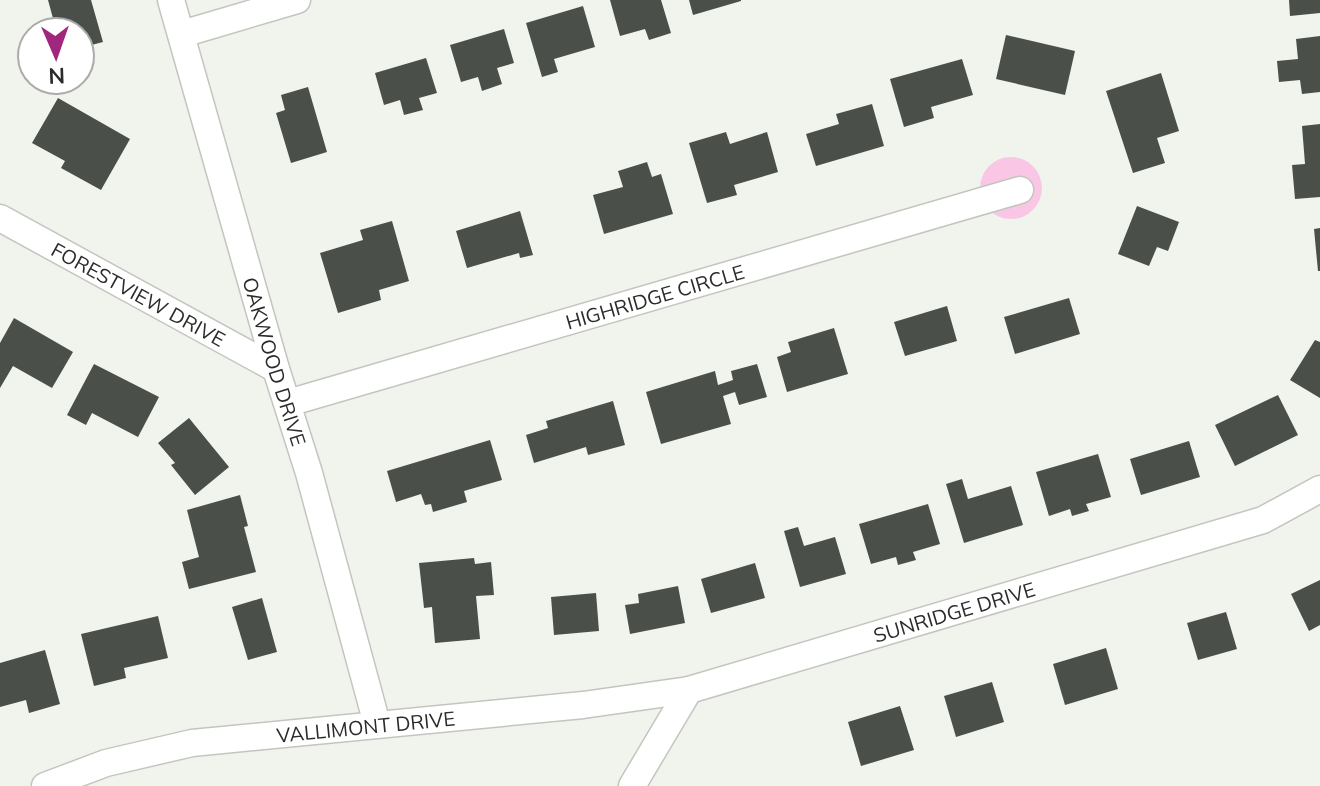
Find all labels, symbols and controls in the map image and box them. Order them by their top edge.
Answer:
north arrow [16,16,96,96]
text: N [48,62,65,90]
street label: FORESTVIEW DRIVE [47,236,230,351]
street label: HIGHRIDGE CIRCLE [562,258,747,334]
street label: OAKWOOD DRIVE [238,274,312,449]
street label: SUNRIDGE DRIVE [870,576,1038,647]
street label: VALLIMONT DRIVE [275,705,456,747]

